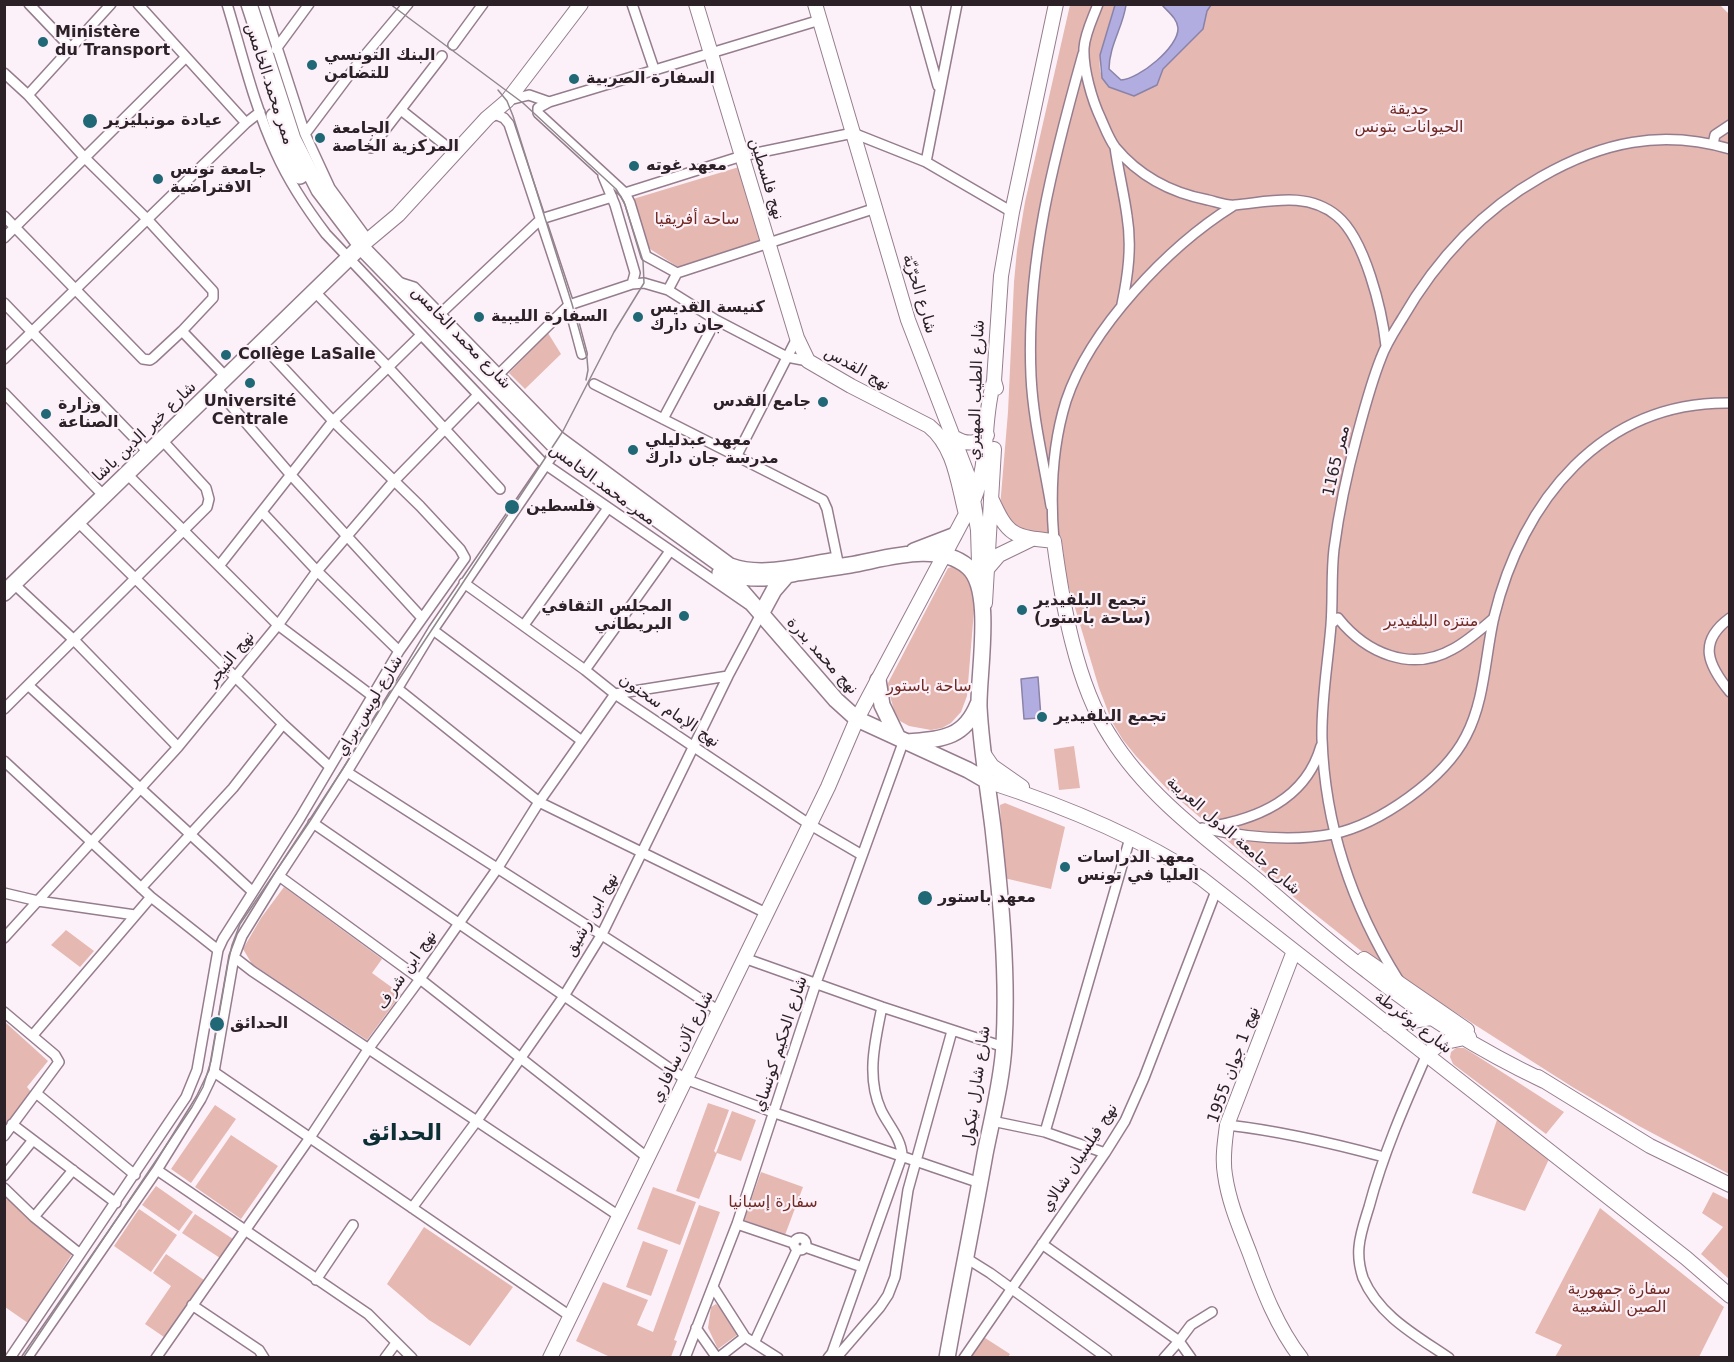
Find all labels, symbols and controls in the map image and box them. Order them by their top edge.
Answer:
street label: ممر محمد الخامس [240,21,298,147]
place label: Ministère du Transport [55,23,170,61]
marker: Ministère du Transport [36,35,50,49]
place label: البنك التونسي للتضامن [324,46,436,84]
marker: البنك التونسي للتضامن [305,58,319,72]
place label: السفارة الصربية [586,69,715,89]
marker: السفارة الصربية [567,72,581,86]
park label: حديقة الحيوانات بتونس [1354,100,1464,138]
place label: عيادة مونبليزير [104,111,222,131]
marker: عيادة مونبليزير [81,112,99,130]
place label: الجامعة المركزية الخاصة [332,119,459,157]
marker: الجامعة المركزية الخاصة [313,131,327,145]
street label: نهج فلسطين [744,136,788,222]
place label: معهد غوته [646,156,727,176]
marker: معهد غوته [627,159,641,173]
place label: جامعة تونس الافتراضية [170,160,266,198]
marker: جامعة تونس الافتراضية [151,172,165,186]
park label: ساحة أفريقيا [654,210,740,230]
street label: شارع الحرّيّة [898,252,940,336]
street label: شارع محمد الخامس [407,283,515,393]
place label: كنيسة القديس جان دارك [650,298,765,336]
place label: السفارة الليبية [491,307,608,327]
marker: السفارة الليبية [472,310,486,324]
marker: كنيسة القديس جان دارك [631,310,645,324]
street label: شارع الطيب المهيري [965,319,989,461]
street label: نهج القدس [821,343,893,395]
place label: Collège LaSalle [238,345,376,365]
marker: Collège LaSalle [219,348,233,362]
marker: Université Centrale [243,376,257,390]
street label: شارع خير الدين باشا [89,378,201,486]
place label: Université Centrale [204,392,296,430]
place label: جامع القدس [713,392,811,412]
place label: وزارة الصناعة [58,395,118,433]
marker: جامع القدس [816,395,830,409]
marker: وزارة الصناعة [39,407,53,421]
street label: ممر 1165 [1319,424,1355,498]
place label: معهد عبدليلي مدرسة جان دارك [645,431,779,469]
street label: ممر محمد الخامس [545,440,659,530]
marker: معهد عبدليلي مدرسة جان دارك [626,443,640,457]
place label: فلسطين [526,497,596,517]
marker: فلسطين [503,498,521,516]
place label: تجمع البلفيدير (ساحة باستور) [1034,591,1151,629]
place label: المجلس الثقافي البريطاني [541,597,672,635]
marker: تجمع البلفيدير (ساحة باستور) [1015,603,1029,617]
marker: المجلس الثقافي البريطاني [677,609,691,623]
park label: منتزه البلفيدير [1384,612,1478,632]
street label: نهج محمد بدرة [782,613,862,699]
street label: نهج النيجر [203,628,259,690]
street label: شارع لويس براي [332,652,408,760]
street label: نهج الإمام سحنون [615,670,723,752]
park label: ساحة باستور [886,677,972,697]
place label: تجمع البلفيدير [1054,707,1167,727]
marker: تجمع البلفيدير [1035,710,1049,724]
street label: شارع جامعة الدول العربية [1162,773,1304,899]
place label: معهد الدراسات العليا في تونس [1077,848,1199,886]
marker: معهد الدراسات العليا في تونس [1058,860,1072,874]
street label: نهج ابن رشيق [561,870,623,960]
place label: معهد باستور [938,888,1036,908]
marker: معهد باستور [916,889,934,907]
street label: نهج ابن شرف [373,927,441,1013]
street label: شارع الحكيم كونساي [750,974,812,1114]
street label: شارع آلان سافاري [648,988,718,1106]
street label: شارع يوغرطة [1371,988,1455,1058]
street label: نهج 1 جوان 1955 [1204,1004,1264,1126]
place label: الحدائق [230,1014,288,1034]
marker: الحدائق [208,1015,226,1033]
street label: شارع شارل نيكول [959,1025,995,1147]
street label: نهج فيلسيان شالاي [1038,1100,1122,1216]
district label: الحدائق [362,1121,442,1147]
park label: سفارة إسبانيا [728,1193,818,1213]
park label: سفارة جمهورية الصين الشعبية [1567,1280,1671,1318]

